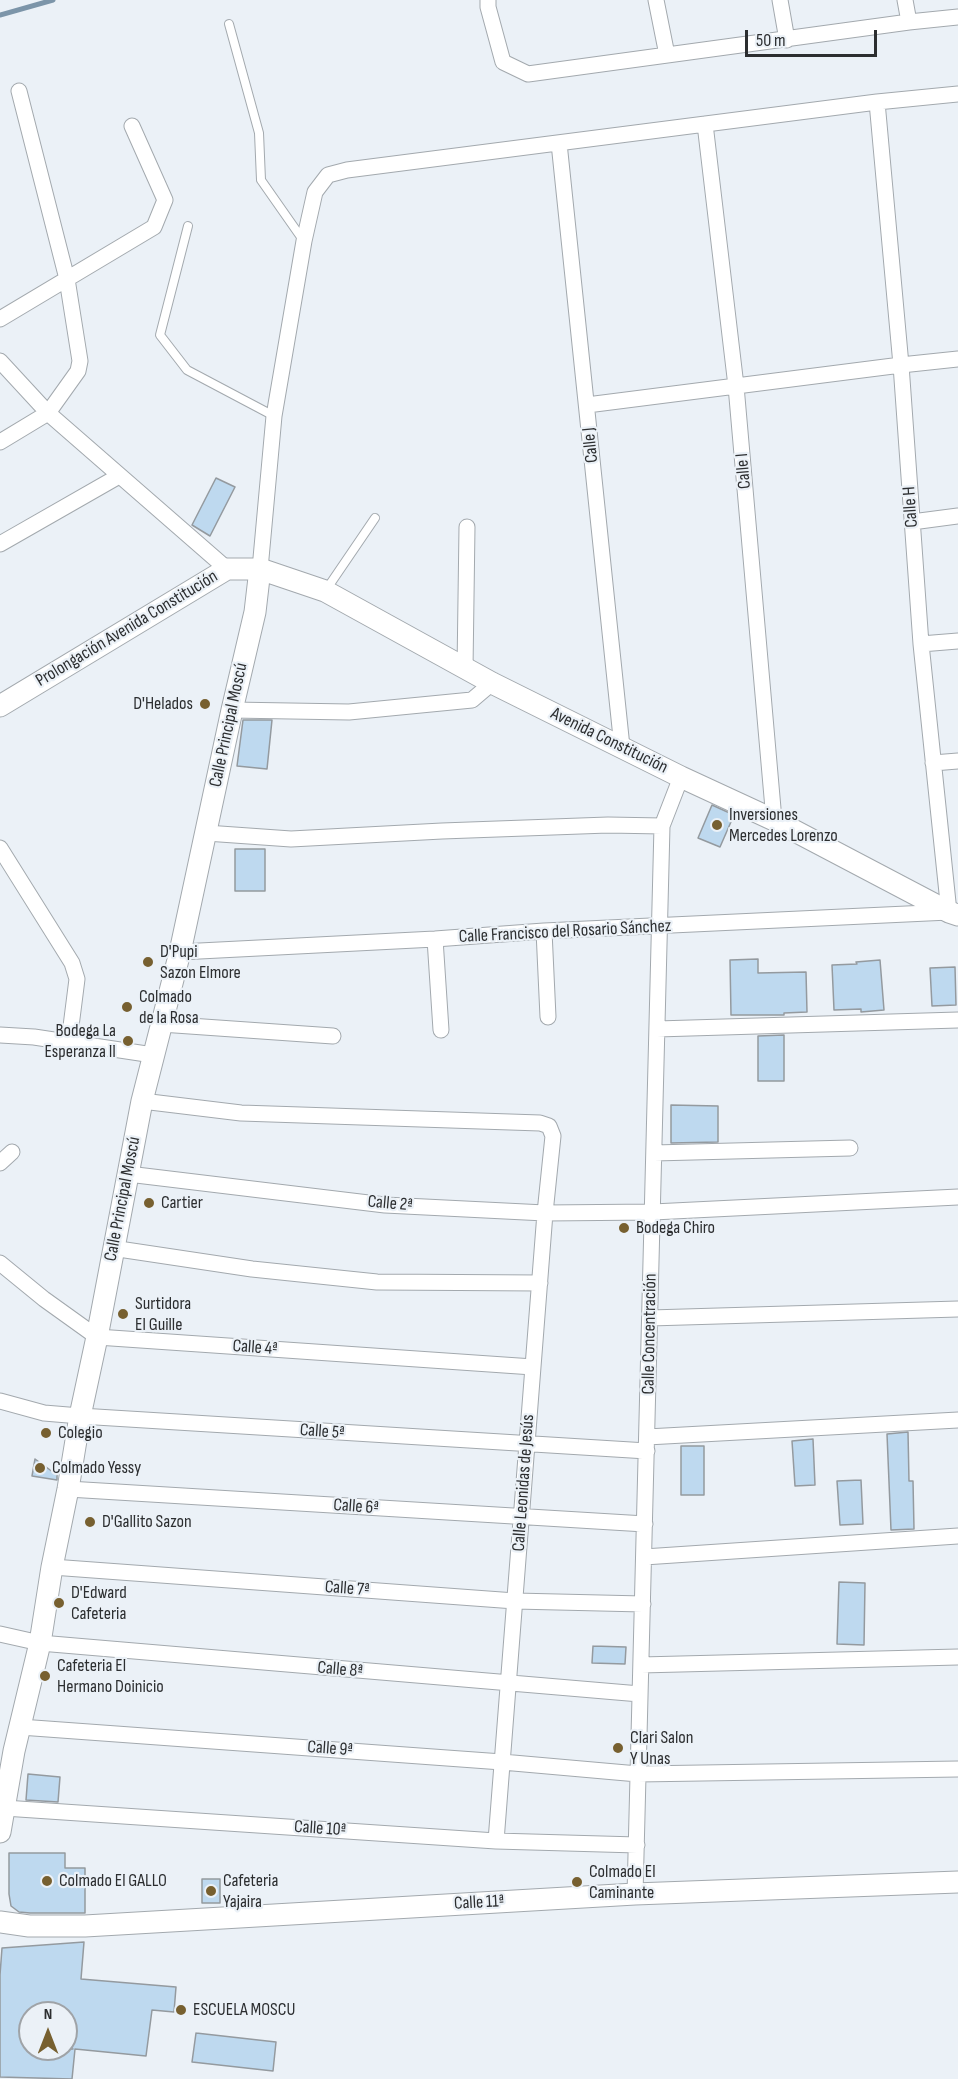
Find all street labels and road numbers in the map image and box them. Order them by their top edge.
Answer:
street label: Calle J [578,426,604,464]
street label: Calle I [732,452,756,490]
street label: Calle H [899,486,923,528]
street label: Prolongación Avenida Constitución [32,566,222,692]
street label: Calle Principal Moscú [205,661,253,789]
street label: Avenida Constitución [547,703,671,779]
street label: Calle Francisco del Rosario Sánchez [458,916,672,948]
street label: Calle Principal Moscú [100,1135,146,1263]
street label: Calle 2ª [367,1191,413,1217]
street label: Calle Concentración [638,1273,662,1395]
street label: Calle 4ª [232,1336,278,1360]
street label: Calle Leonidas de Jesús [508,1414,540,1552]
street label: Calle 5ª [299,1420,345,1444]
street label: Calle 6ª [333,1495,379,1519]
street label: Calle 7ª [324,1577,370,1601]
street label: Calle 8ª [316,1657,364,1683]
street label: Calle 9ª [307,1737,353,1761]
street label: Calle 10ª [293,1816,347,1842]
street label: Calle 11ª [453,1891,505,1915]

